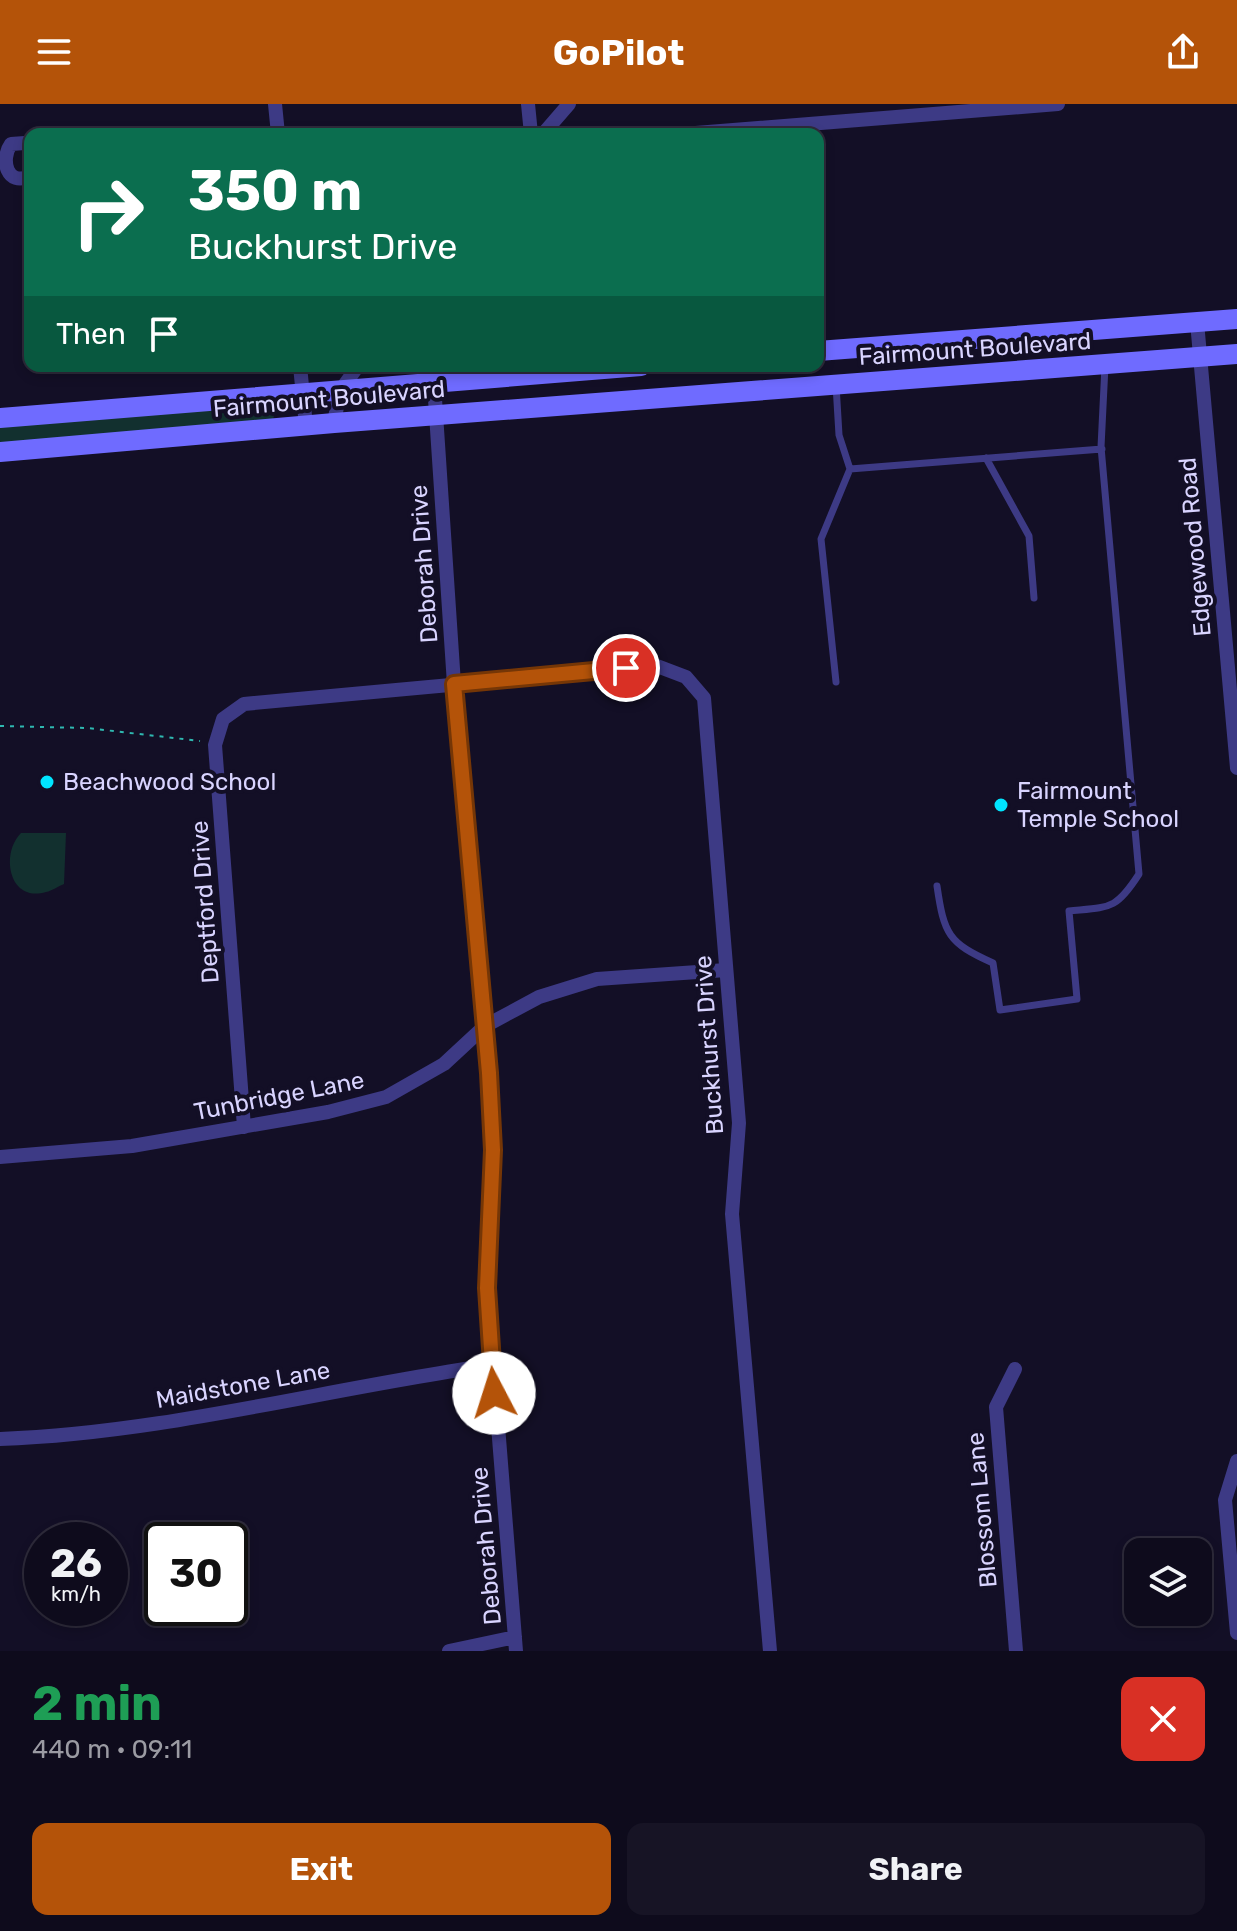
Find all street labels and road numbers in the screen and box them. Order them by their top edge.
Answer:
street label: Fairmount Boulevard [858,327,1092,371]
street label: Fairmount Boulevard [212,375,446,423]
street label: Edgewood Road [1173,456,1217,638]
street label: Deborah Drive [405,484,443,644]
street label: Deptford Drive [185,820,225,984]
street label: Buckhurst Drive [689,954,729,1136]
street label: Tunbridge Lane [191,1066,367,1126]
street label: Maidstone Lane [154,1356,332,1414]
street label: Blossom Lane [961,1431,1003,1589]
street label: Deborah Drive [465,1466,507,1626]

